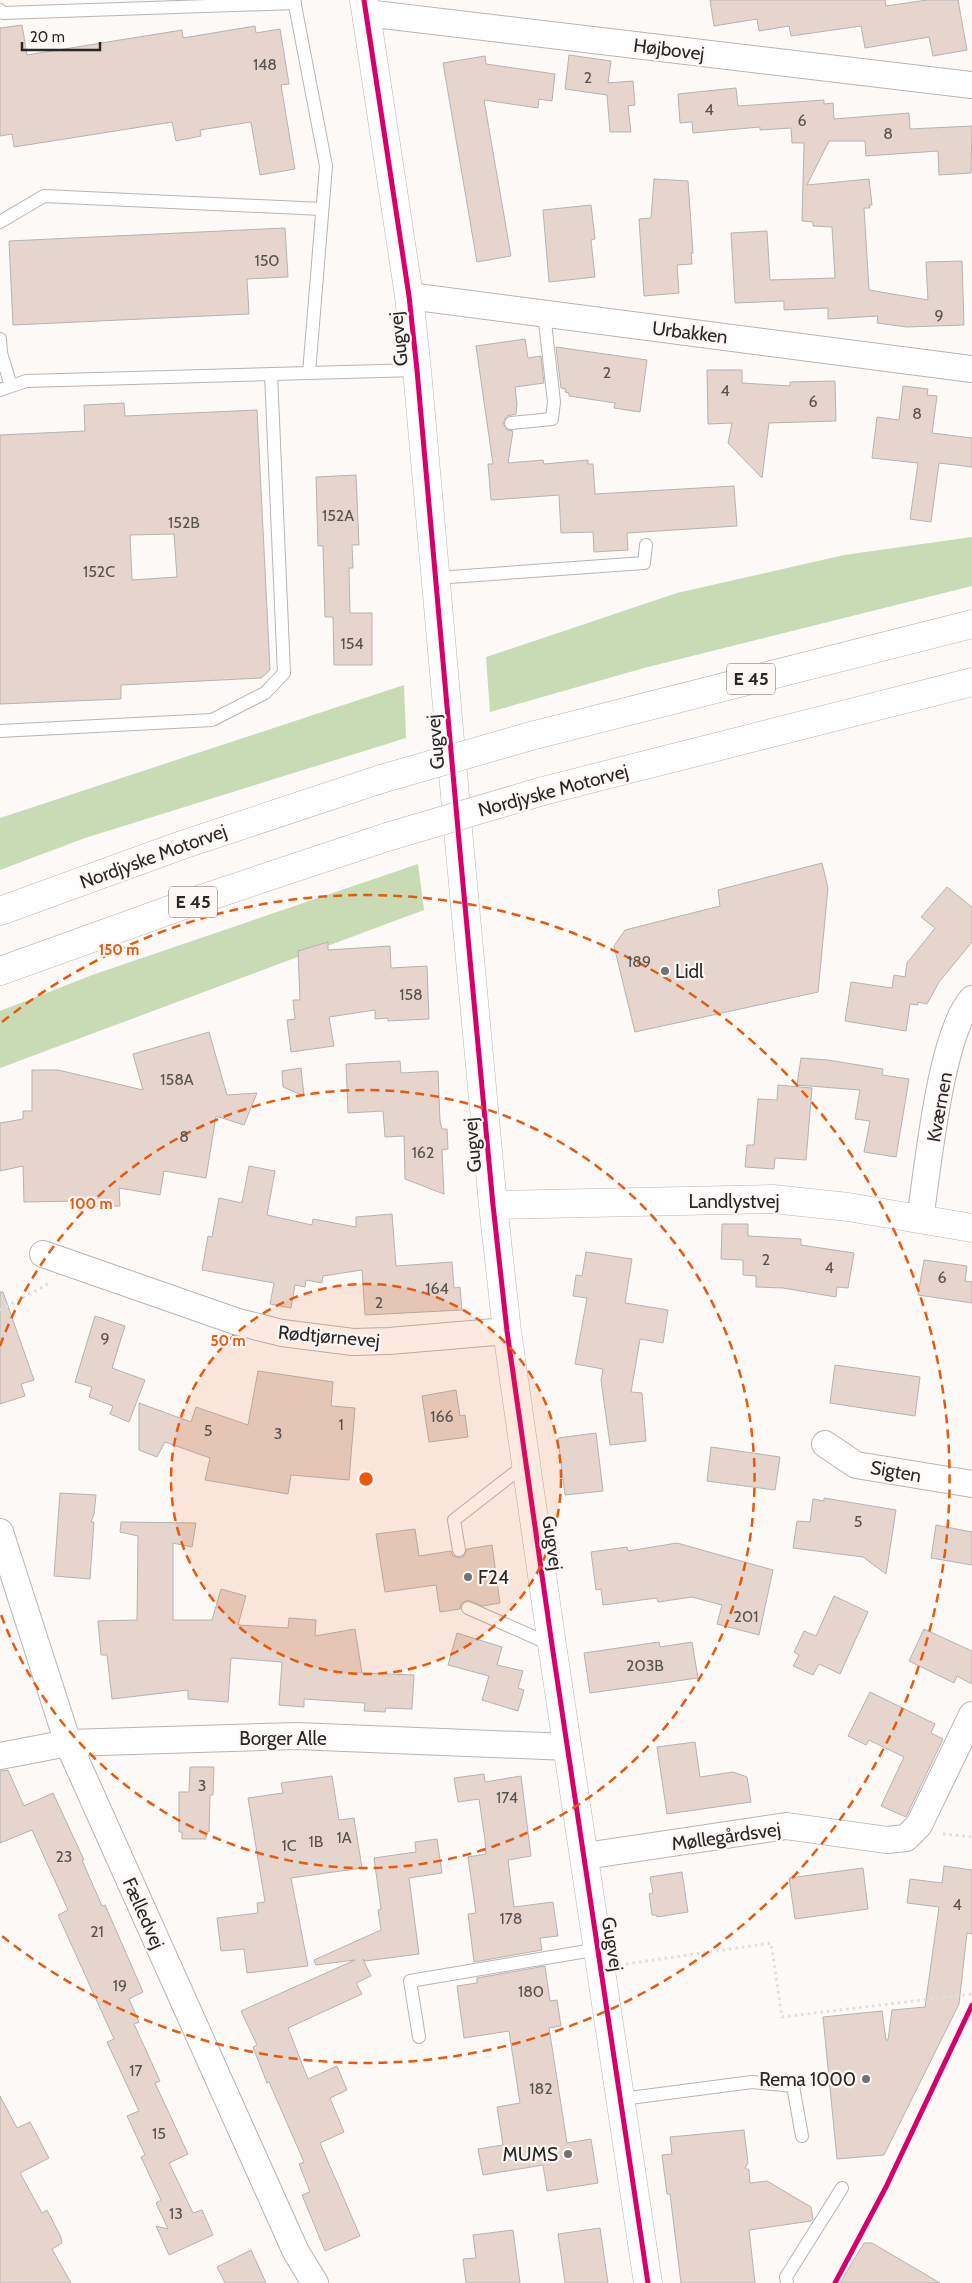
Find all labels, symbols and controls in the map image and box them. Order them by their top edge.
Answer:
scale bar [22,20,100,52]
text: 20 m [30,28,65,46]
street label: Højbovej [632,34,706,65]
house number: 148 [253,55,277,74]
house number: 2 [584,68,592,87]
house number: 4 [704,100,714,119]
house number: 6 [797,111,807,130]
house number: 8 [883,124,893,143]
house number: 150 [254,251,280,270]
house number: 9 [934,306,944,325]
street label: Gugvej [384,310,413,367]
street label: Urbakken [651,316,729,349]
house number: 2 [603,363,611,382]
house number: 4 [720,381,730,400]
house number: 6 [808,392,818,411]
house number: 8 [912,404,922,423]
house number: 152A [322,506,354,525]
house number: 152B [168,513,200,532]
house number: 152C [83,562,115,581]
house number: 154 [340,634,364,653]
road number: E 45 [727,664,775,694]
street label: Gugvej [422,714,449,770]
street label: Nordjyske Motorvej [475,759,631,822]
street label: Nordjyske Motorvej [77,819,230,894]
road number: E 45 [169,886,217,918]
text: 150 m [99,941,139,959]
house number: 189 [627,952,651,971]
place label: Lidl [675,960,704,983]
marker: Lidl [659,965,671,977]
house number: 158 [399,985,423,1004]
house number: 158A [160,1070,194,1089]
street label: Kværnen [922,1070,957,1144]
street label: Gugvej [459,1117,486,1173]
house number: 8 [179,1127,189,1146]
house number: 162 [412,1143,434,1162]
street label: Landlystvej [689,1190,779,1213]
text: 100 m [69,1195,113,1213]
house number: 2 [762,1250,770,1269]
house number: 4 [824,1258,834,1277]
house number: 6 [937,1268,947,1287]
house number: 164 [425,1279,449,1298]
house number: 2 [375,1293,383,1312]
street label: Rødtjørnevej [277,1321,381,1352]
house number: 9 [100,1329,110,1348]
text: 50 m [210,1332,246,1350]
house number: 166 [430,1407,454,1426]
house number: 1 [338,1415,344,1434]
house number: 5 [204,1421,212,1440]
house number: 3 [274,1424,282,1443]
street label: Sigten [869,1456,923,1487]
centre of rings [357,1470,375,1488]
house number: 5 [854,1512,862,1531]
street label: Gugvej [537,1514,568,1572]
place label: F24 [478,1566,509,1589]
marker: F24 [462,1571,474,1583]
house number: 201 [734,1607,758,1626]
house number: 203B [626,1656,664,1675]
street label: Borger Alle [239,1727,327,1750]
house number: 3 [198,1776,206,1795]
house number: 174 [496,1788,518,1807]
street label: Møllegårdsvej [670,1817,782,1856]
house number: 1A [336,1828,352,1847]
house number: 1B [309,1832,324,1851]
house number: 1C [281,1836,297,1855]
house number: 23 [55,1847,73,1866]
street label: Fælledvej [118,1874,169,1952]
house number: 4 [952,1895,962,1914]
house number: 178 [500,1909,522,1928]
street label: Gugvej [597,1915,628,1973]
house number: 21 [90,1922,104,1941]
house number: 19 [113,1976,127,1995]
house number: 180 [518,1982,544,2001]
house number: 17 [129,2061,143,2080]
place label: Rema 1000 [759,2068,856,2091]
marker: Rema 1000 [860,2073,872,2085]
house number: 182 [529,2079,553,2098]
house number: 15 [152,2124,166,2143]
place label: MUMS [503,2143,558,2166]
marker: MUMS [562,2148,574,2160]
house number: 13 [169,2204,183,2223]

